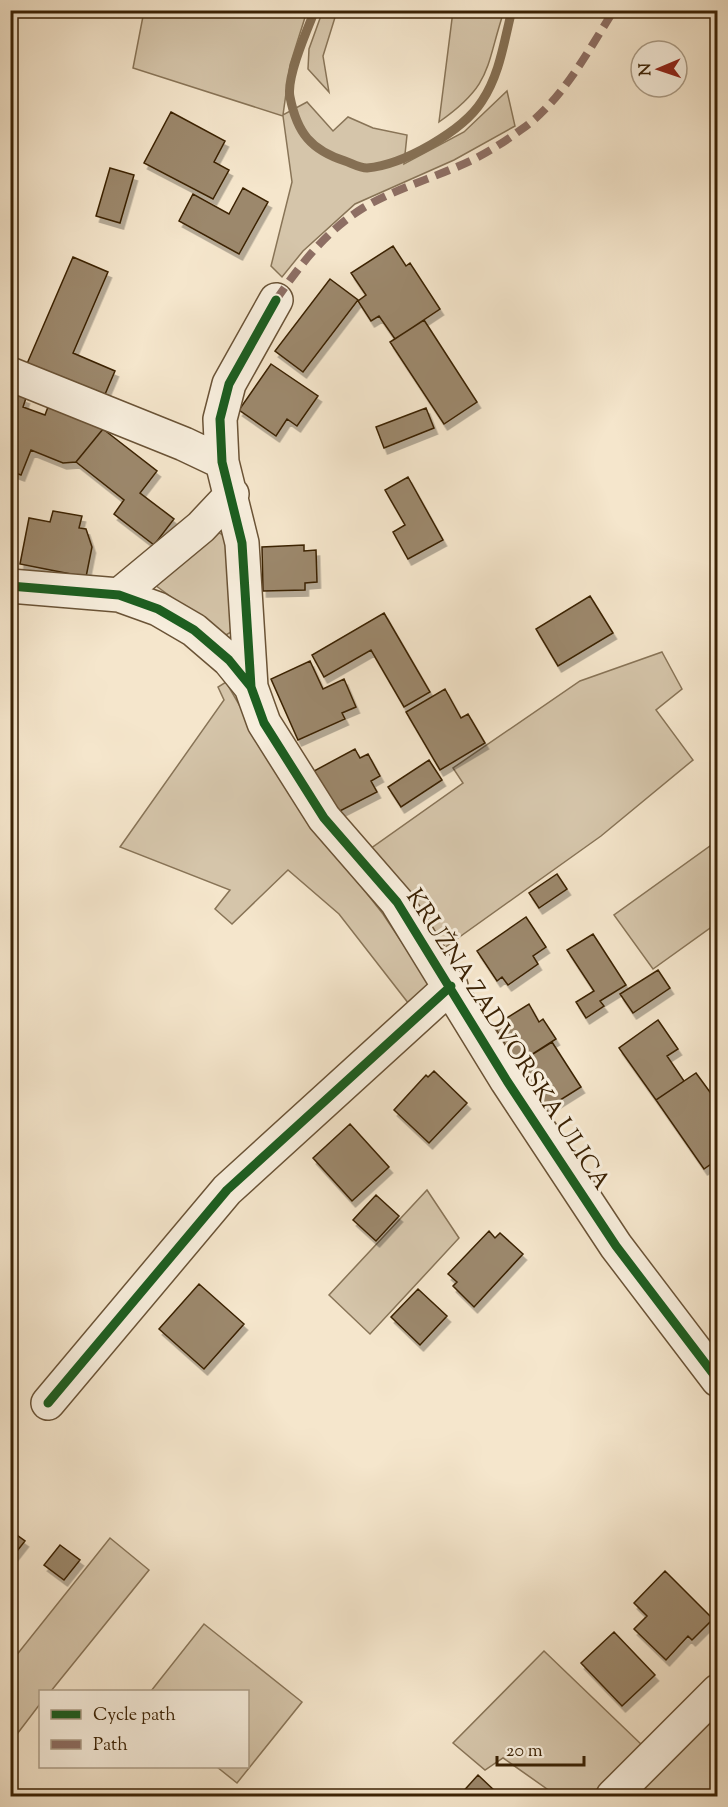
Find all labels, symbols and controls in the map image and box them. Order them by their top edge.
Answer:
north arrow [629,39,689,99]
text: N [635,62,658,76]
street label: KRUŽNA ZADVORSKA ULICA [397,883,618,1198]
legend [39,1690,249,1768]
text: Cycle path [93,1703,176,1729]
scale bar [497,1729,584,1767]
text: Path [93,1733,128,1759]
text: 20 m [506,1739,543,1765]

